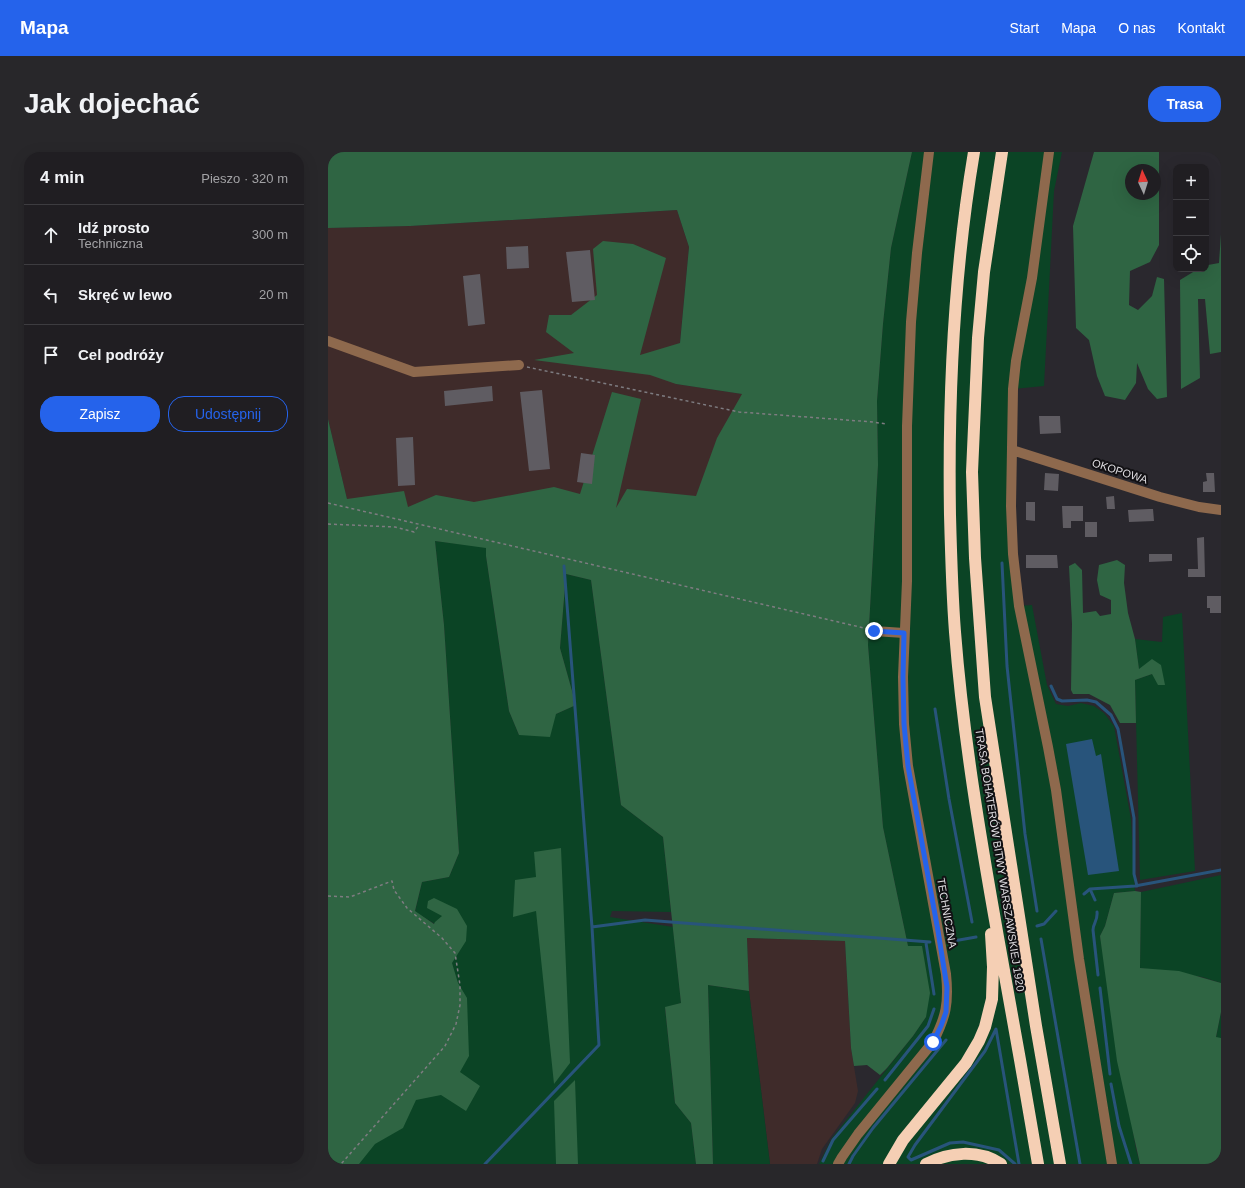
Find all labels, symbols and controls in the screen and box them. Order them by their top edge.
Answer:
text: Mapa [20,17,69,38]
text: Start [1010,20,1039,36]
text: Mapa [1061,20,1096,36]
text: O nas [1118,20,1156,36]
text: Kontakt [1178,20,1225,36]
button: Trasa [1148,86,1221,122]
text: Jak dojechać [24,88,200,119]
north arrow [1125,164,1161,200]
map controls [1173,164,1209,272]
button: + [1173,164,1209,200]
text: 4 min [40,168,84,187]
text: Pieszo · 320 m [201,171,288,186]
button: − [1173,200,1209,236]
text: Idź prosto [78,219,150,236]
icon: ahead [40,224,62,246]
text: 300 m [252,227,288,242]
text: Techniczna [78,236,143,251]
button: locate [1173,236,1209,272]
icon: left [40,284,62,306]
text: Skręć w lewo [78,286,172,303]
text: 20 m [259,287,288,302]
icon: arrive [40,344,62,366]
text: Cel podróży [78,346,164,363]
button: Zapisz [40,396,160,432]
button: Udostępnij [168,396,288,432]
street label: OKOPOWA [1091,456,1150,486]
route end [865,622,883,640]
street label: TRASA BOHATERÓW BITWY WARSZAWSKIEJ 1920 [973,728,1027,992]
street label: TECHNICZNA [935,877,959,950]
route start [924,1033,942,1051]

